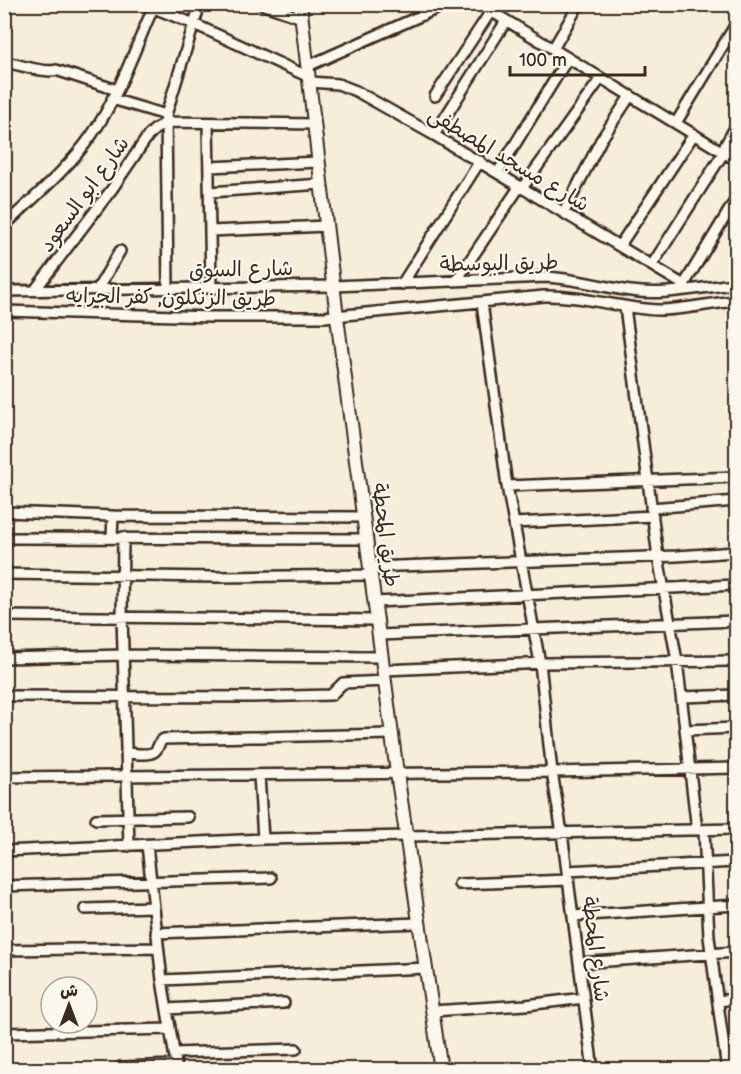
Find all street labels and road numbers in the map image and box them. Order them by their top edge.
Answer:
street label: شارع مسجد المصطفى [423,101,594,219]
street label: شارع ابو السعود [34,132,136,258]
street label: طريق البوسطة [439,250,559,277]
street label: شارع السوق [189,256,293,285]
street label: طريق الزنكلون, كفر الجرايه [66,283,276,312]
street label: طريق المحطة [367,482,404,589]
street label: شارع المحطة [575,895,614,1004]

